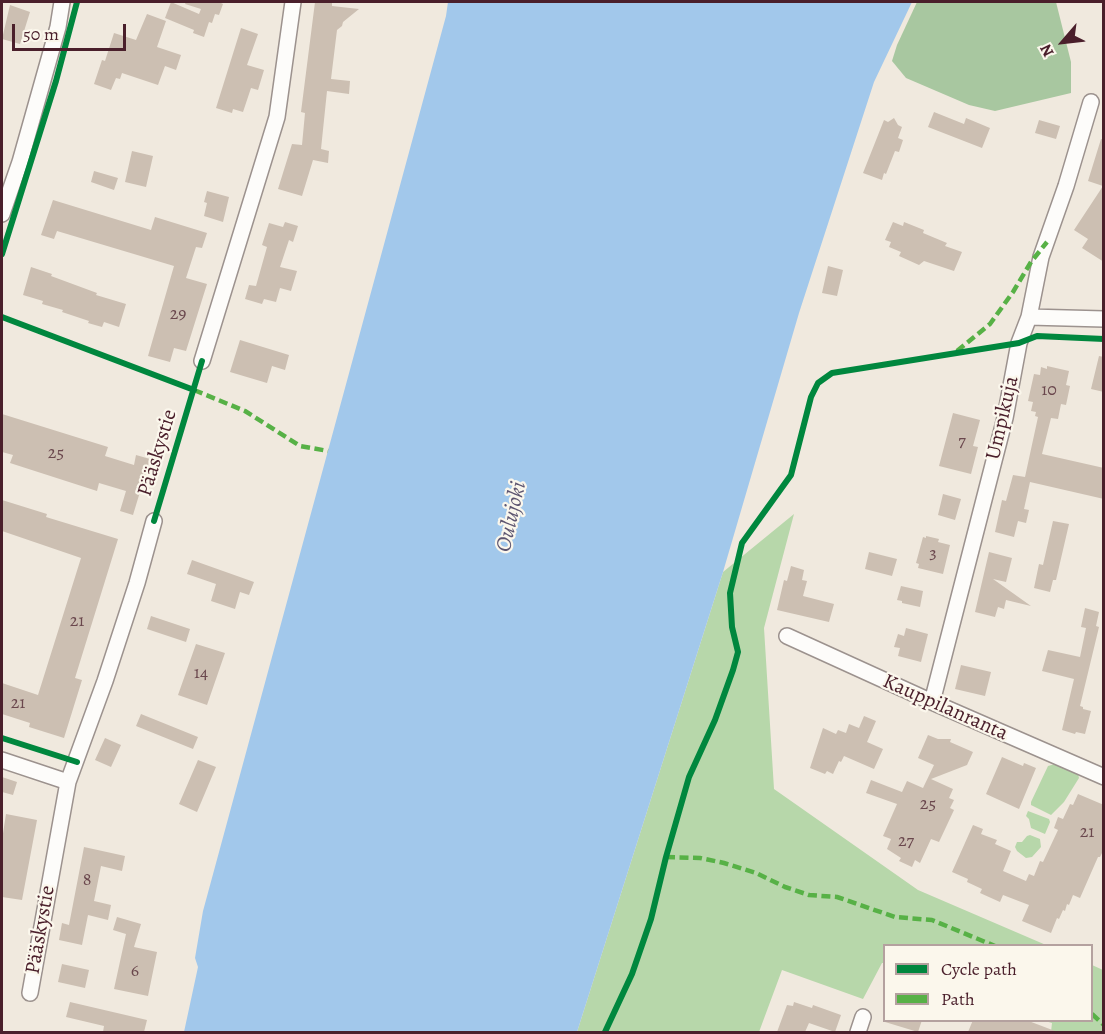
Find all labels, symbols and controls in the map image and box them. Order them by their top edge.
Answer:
scale bar [15,12,129,50]
north arrow [1033,12,1093,72]
text: 50 m [23,22,59,46]
text: N [1035,40,1060,61]
house number: 29 [170,304,186,326]
street label: Umpikuja [981,374,1025,462]
house number: 10 [1041,380,1057,402]
street label: Pääskystie [133,406,183,500]
house number: 7 [958,431,966,453]
house number: 25 [48,443,64,465]
water label: Oulujoki [491,479,533,555]
house number: 3 [929,543,937,565]
house number: 21 [70,611,84,633]
house number: 14 [194,663,208,685]
street label: Kauppilanranta [878,669,1012,747]
house number: 21 [11,693,25,715]
house number: 25 [920,794,936,816]
house number: 21 [1080,822,1094,844]
house number: 27 [898,831,914,853]
house number: 8 [83,870,91,892]
street label: Pääskystie [21,884,61,976]
legend [883,944,1093,1022]
text: Cycle path [941,957,1017,981]
house number: 6 [131,961,139,983]
text: Path [941,987,975,1011]

